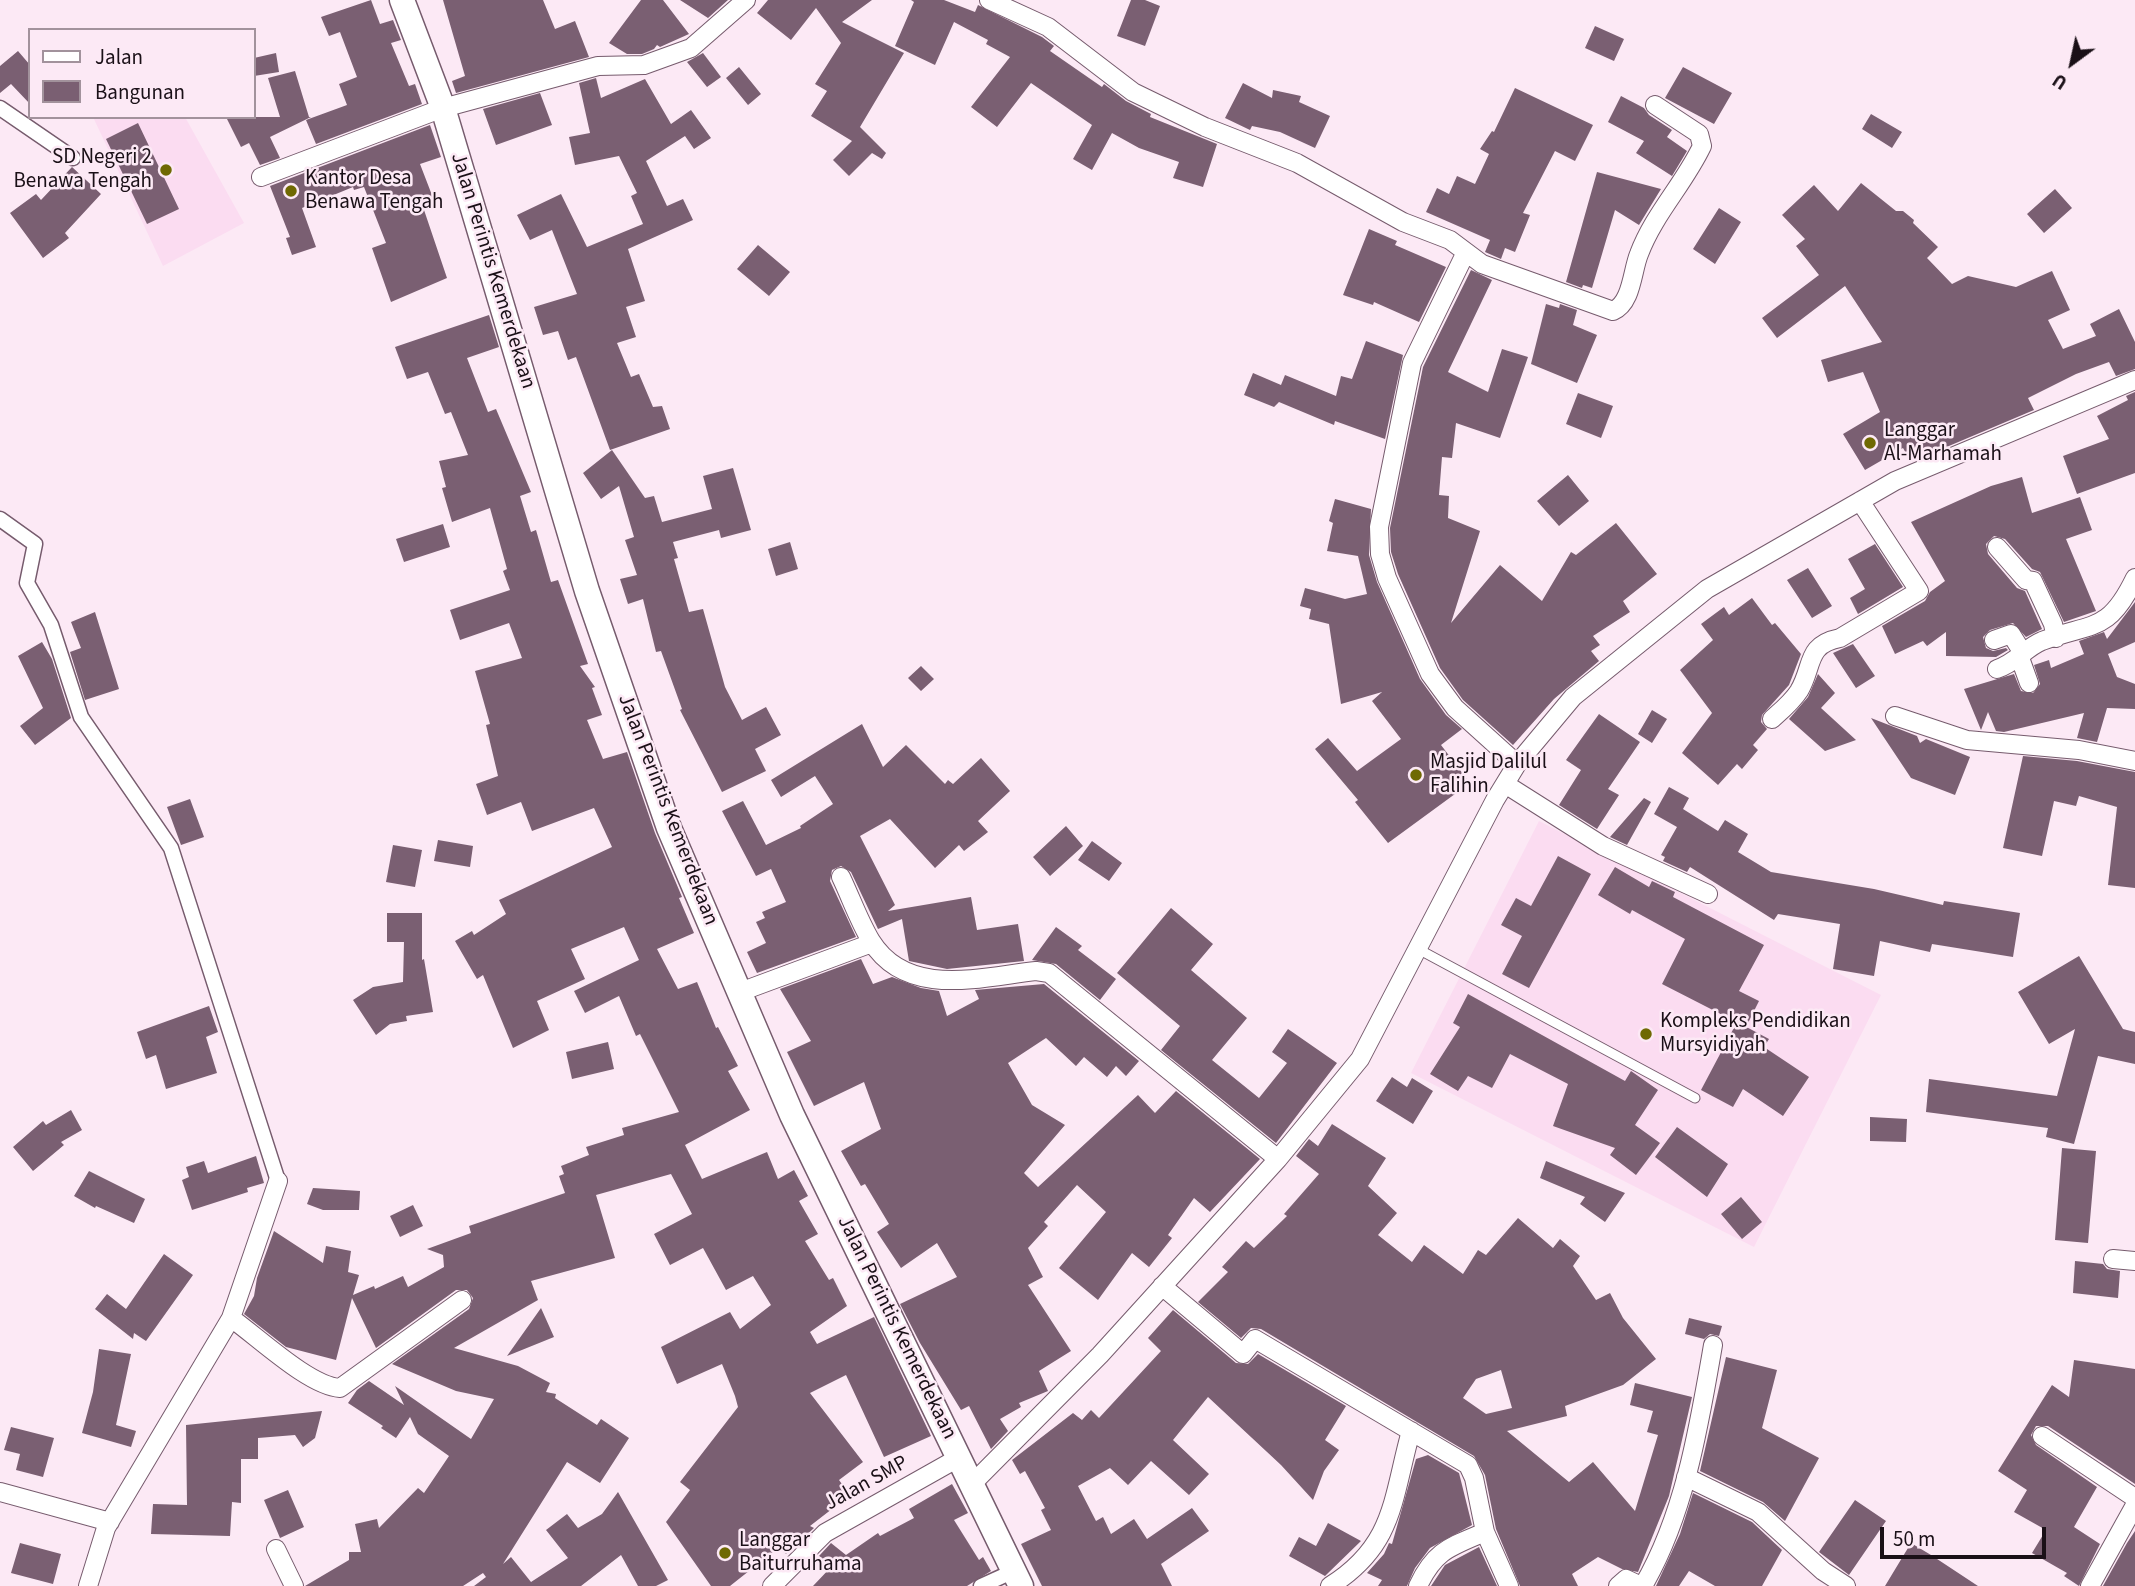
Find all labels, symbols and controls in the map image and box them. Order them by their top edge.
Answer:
legend [28,28,256,119]
north arrow [2037,28,2107,98]
text: Jalan [95,42,143,72]
text: U [2048,66,2073,96]
text: Bangunan [95,77,185,107]
place label: SD Negeri 2 Benawa Tengah [13,145,152,195]
street label: Jalan Perintis Kemerdekaan [444,150,540,392]
marker: SD Negeri 2 Benawa Tengah [158,162,174,178]
place label: Kantor Desa Benawa Tengah [305,166,444,216]
marker: Kantor Desa Benawa Tengah [283,183,299,199]
place label: Langgar Al-Marhamah [1884,418,2002,468]
marker: Langgar Al-Marhamah [1862,435,1878,451]
street label: Jalan Perintis Kemerdekaan [611,691,723,929]
place label: Masjid Dalilul Falihin [1430,750,1547,800]
marker: Masjid Dalilul Falihin [1408,767,1424,783]
place label: Kompleks Pendidikan Mursyidiyah [1660,1009,1851,1059]
marker: Kompleks Pendidikan Mursyidiyah [1638,1026,1654,1042]
street label: Jalan Perintis Kemerdekaan [831,1212,961,1444]
street label: Jalan SMP [821,1451,913,1517]
scale bar [1883,1512,2049,1556]
text: 50 m [1893,1524,1935,1554]
place label: Langgar Baiturruhama [739,1528,862,1578]
marker: Langgar Baiturruhama [717,1545,733,1561]

